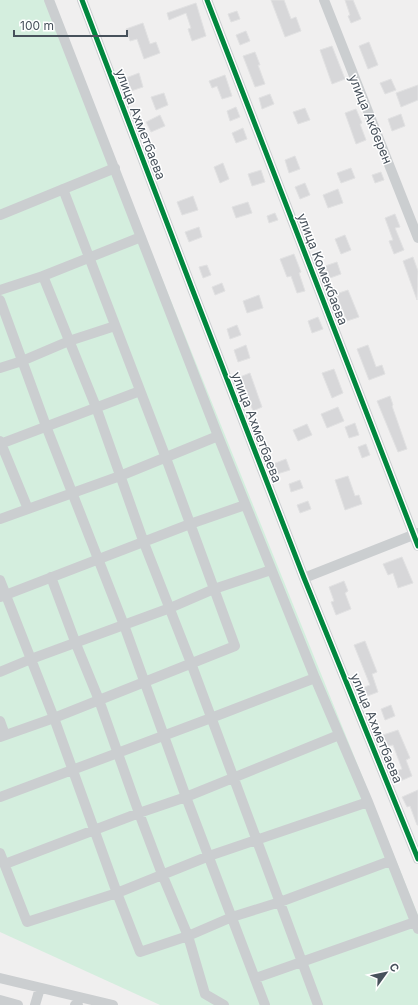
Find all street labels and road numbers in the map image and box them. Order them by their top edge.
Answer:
street label: улица Ахметбаева [112,66,170,182]
street label: улица Акберен [346,72,396,166]
street label: улица Комекбаева [294,211,352,327]
street label: улица Ахметбаева [228,369,286,485]
street label: улица Ахметбаева [348,671,406,785]

